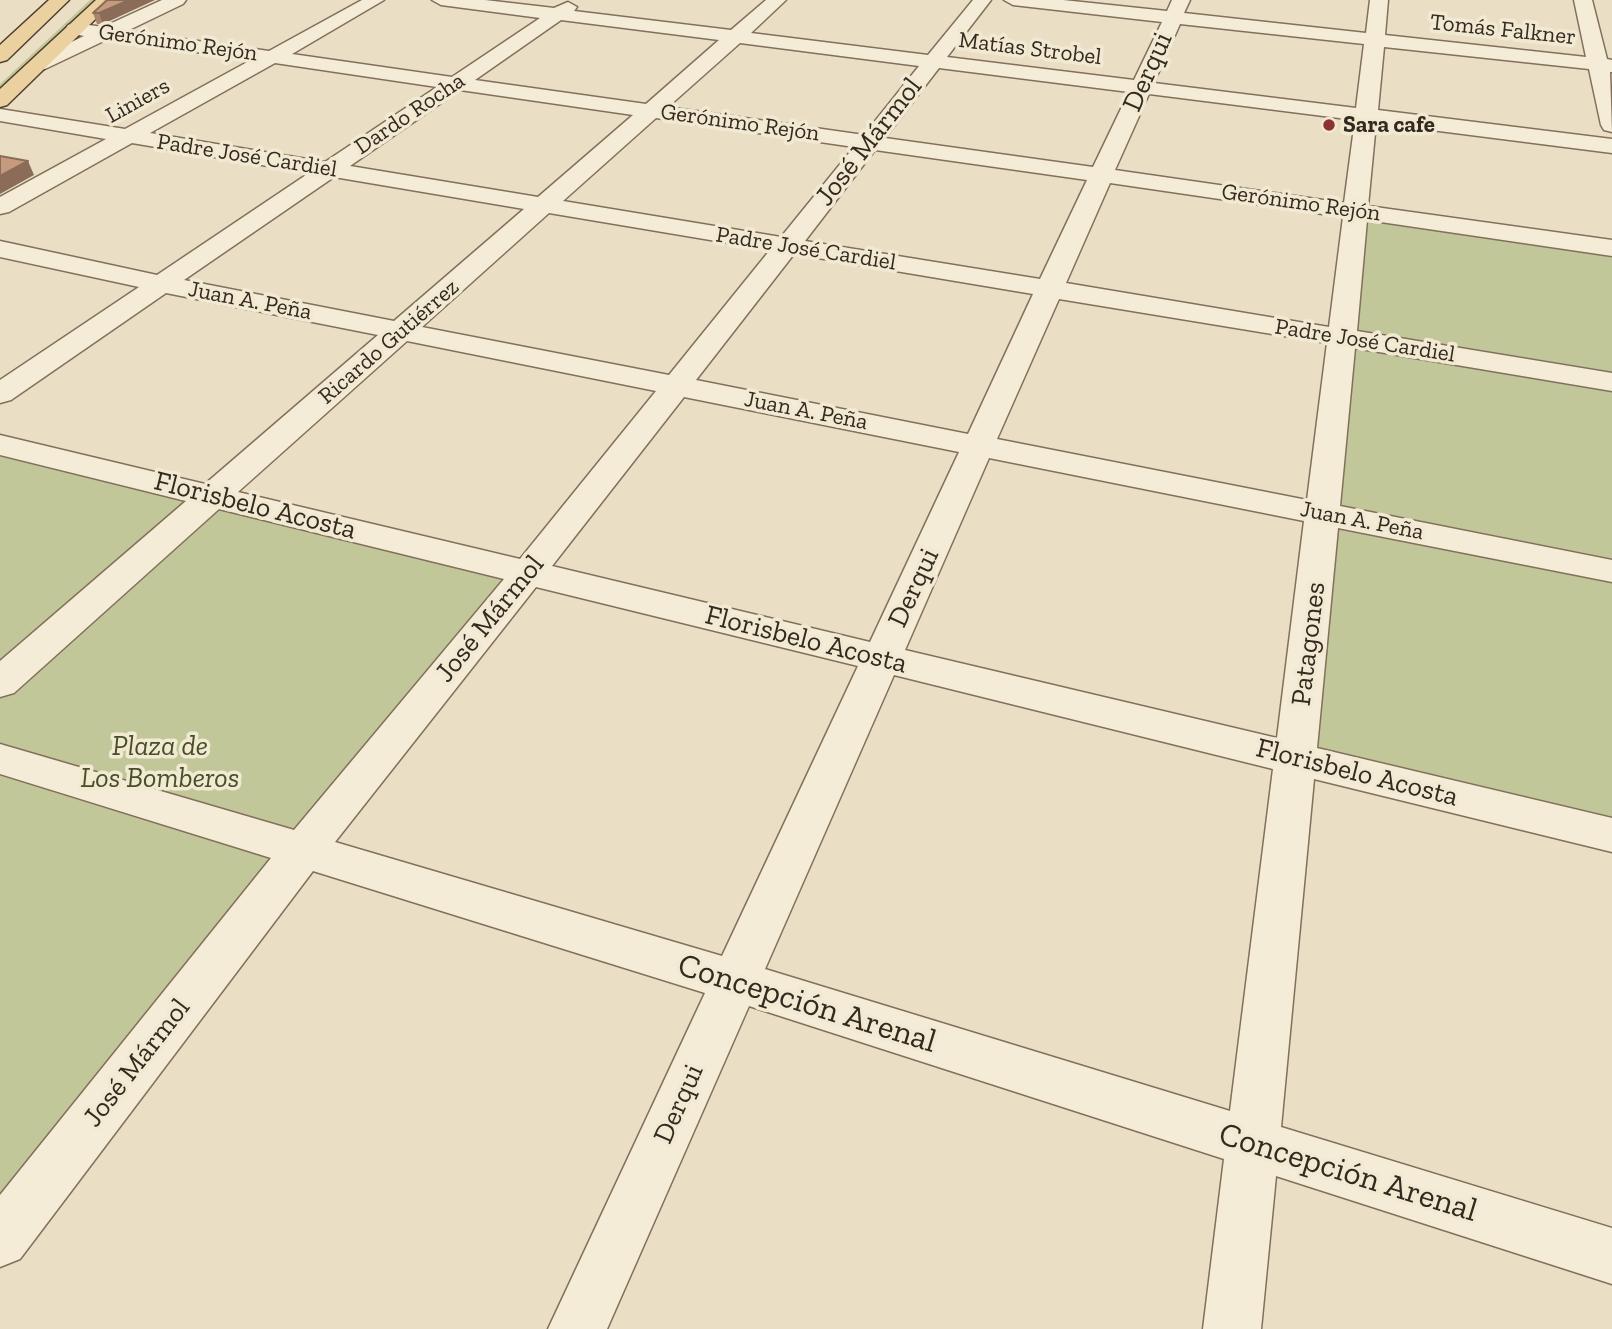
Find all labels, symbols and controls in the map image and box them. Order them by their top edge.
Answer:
street label: Tomás Falkner [1429,9,1577,51]
street label: Gerónimo Rejón [97,18,259,68]
street label: Matías Strobel [957,27,1103,71]
street label: Derqui [1116,27,1180,117]
street label: Dardo Rocha [350,67,470,161]
street label: José Mármol [808,71,930,213]
street label: Liniers [101,72,175,130]
street label: Gerónimo Rejón [659,98,821,148]
place label: Sara cafe [1343,111,1435,139]
marker: Sara cafe [1321,117,1337,133]
street label: Padre José Cardiel [155,128,339,184]
street label: Gerónimo Rejón [1220,178,1382,228]
street label: Padre José Cardiel [714,221,898,277]
street label: Ricardo Gutiérrez [313,274,465,410]
street label: Juan A. Peña [186,276,314,326]
street label: Padre José Cardiel [1273,313,1457,369]
street label: Juan A. Peña [742,386,870,436]
street label: Florisbelo Acosta [151,465,359,547]
street label: Juan A. Peña [1298,496,1426,546]
street label: Derqui [881,543,947,633]
street label: José Mármol [429,549,551,689]
street label: Patagones [1285,580,1333,708]
street label: Florisbelo Acosta [702,599,910,681]
park label: Plaza de Los Bomberos [80,730,240,796]
street label: Florisbelo Acosta [1253,732,1461,814]
street label: Concepción Arenal [673,946,941,1062]
street label: José Mármol [76,992,198,1134]
street label: Derqui [647,1059,711,1149]
street label: Concepción Arenal [1214,1115,1482,1231]

